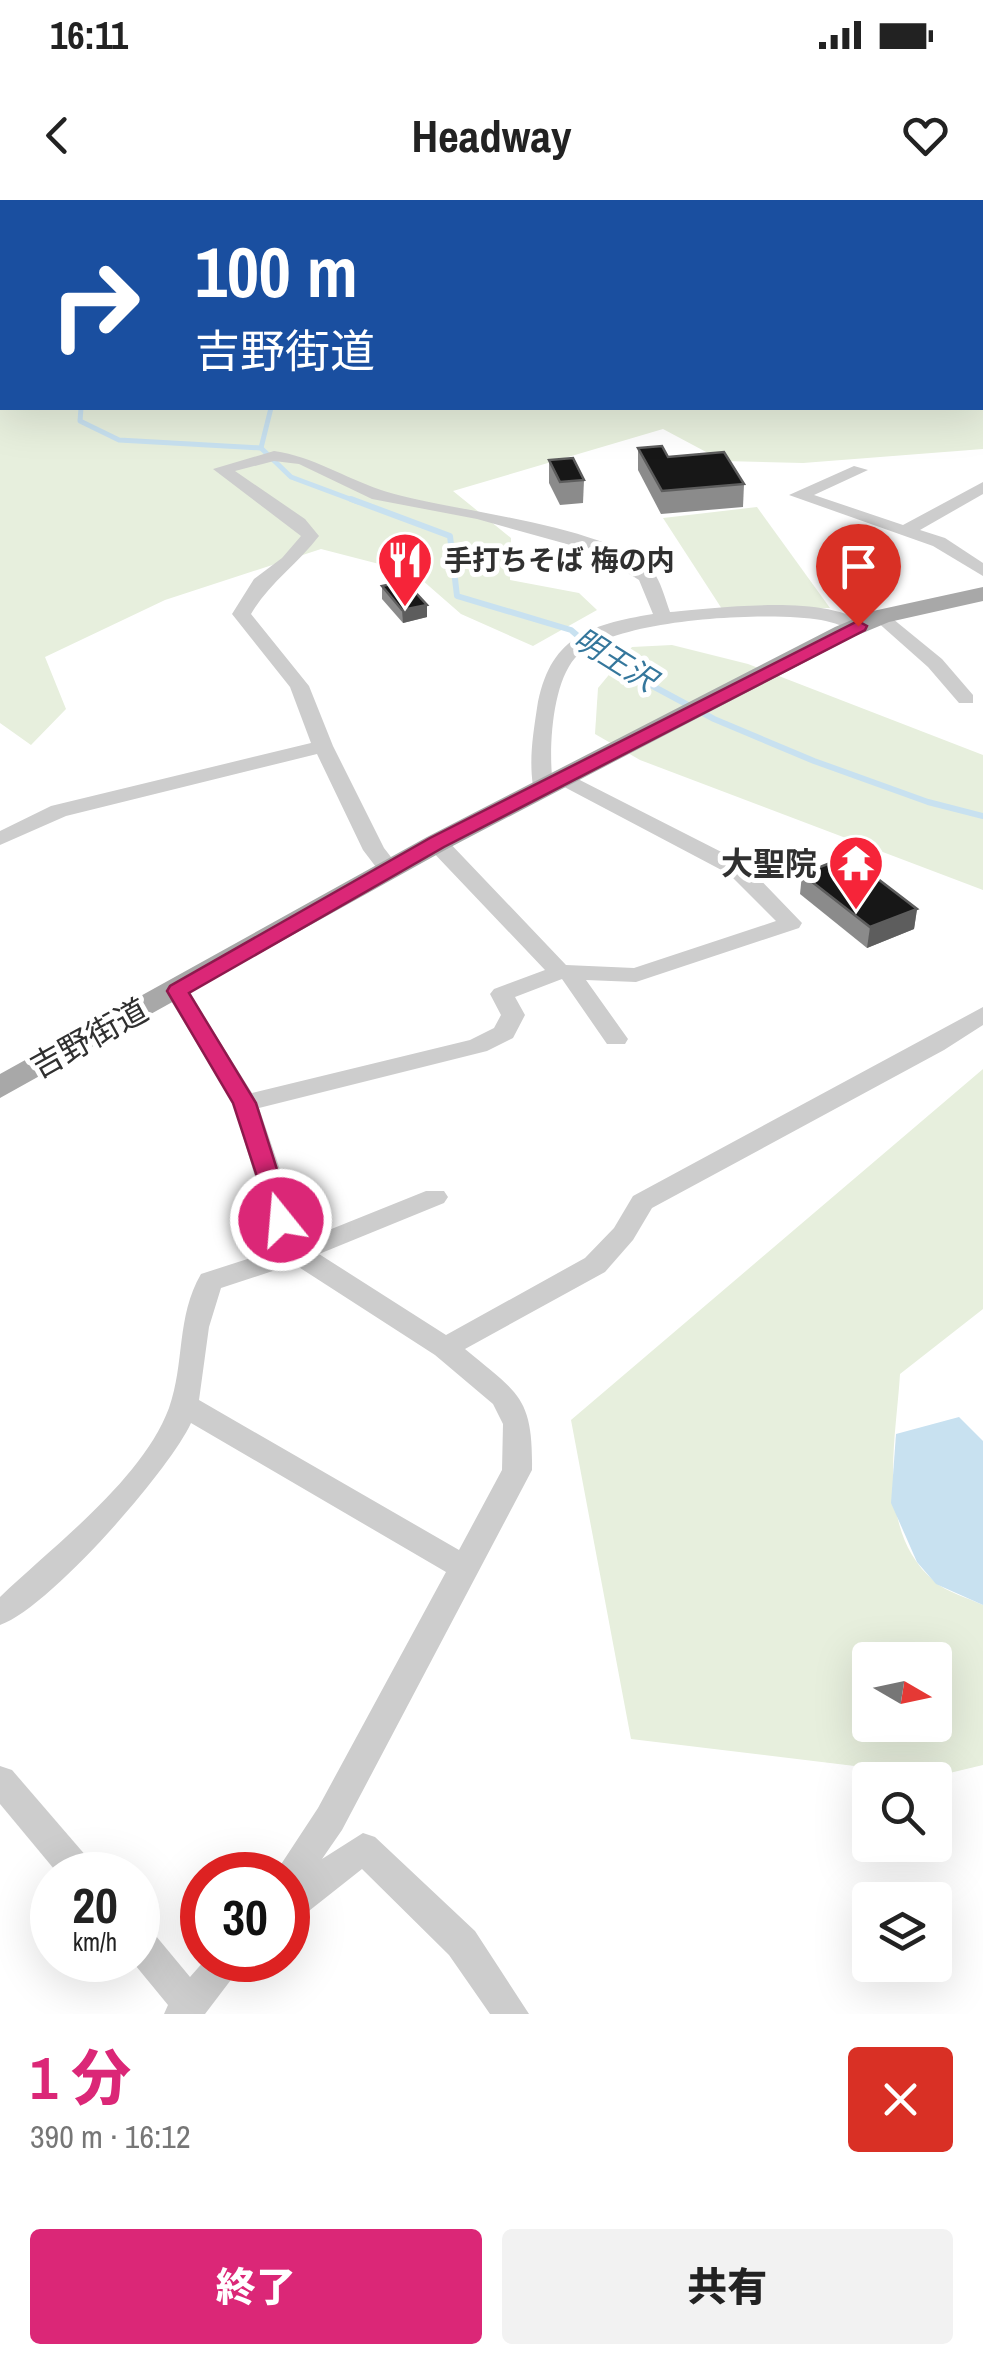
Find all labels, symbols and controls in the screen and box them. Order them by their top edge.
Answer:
text: 16:11 [50,10,128,61]
text: Headway [412,105,571,166]
icon: back [30,108,85,163]
icon: heart [898,108,953,163]
text: 100 m [195,225,358,319]
icon: right [30,240,160,370]
text: 吉野街道 [195,320,375,381]
pin [816,524,901,627]
restaurant icon: 手打ちそば 梅の内 [375,530,435,609]
icon: arrive [831,539,886,594]
place label: 手打ちそば 梅の内 [444,541,674,579]
water label: 明王沢 [566,618,667,702]
temple icon: 大聖院 [826,833,886,912]
place label: 大聖院 [721,842,817,885]
street label: 吉野街道 [23,988,155,1088]
position arrow [229,1168,333,1272]
north arrow [852,1642,952,1742]
map controls [852,1642,952,1982]
button: search [852,1762,952,1862]
speed limit sign: 30 [180,1852,310,1982]
text: 20 [72,1871,118,1939]
button: layers [852,1882,952,1982]
text: km/h [73,1925,117,1959]
text: 1 分 [30,2037,131,2118]
button: close [848,2047,953,2152]
text: 390 m · 16:12 [30,2115,190,2158]
button: 終了 [30,2229,482,2344]
button: 共有 [502,2229,953,2344]

